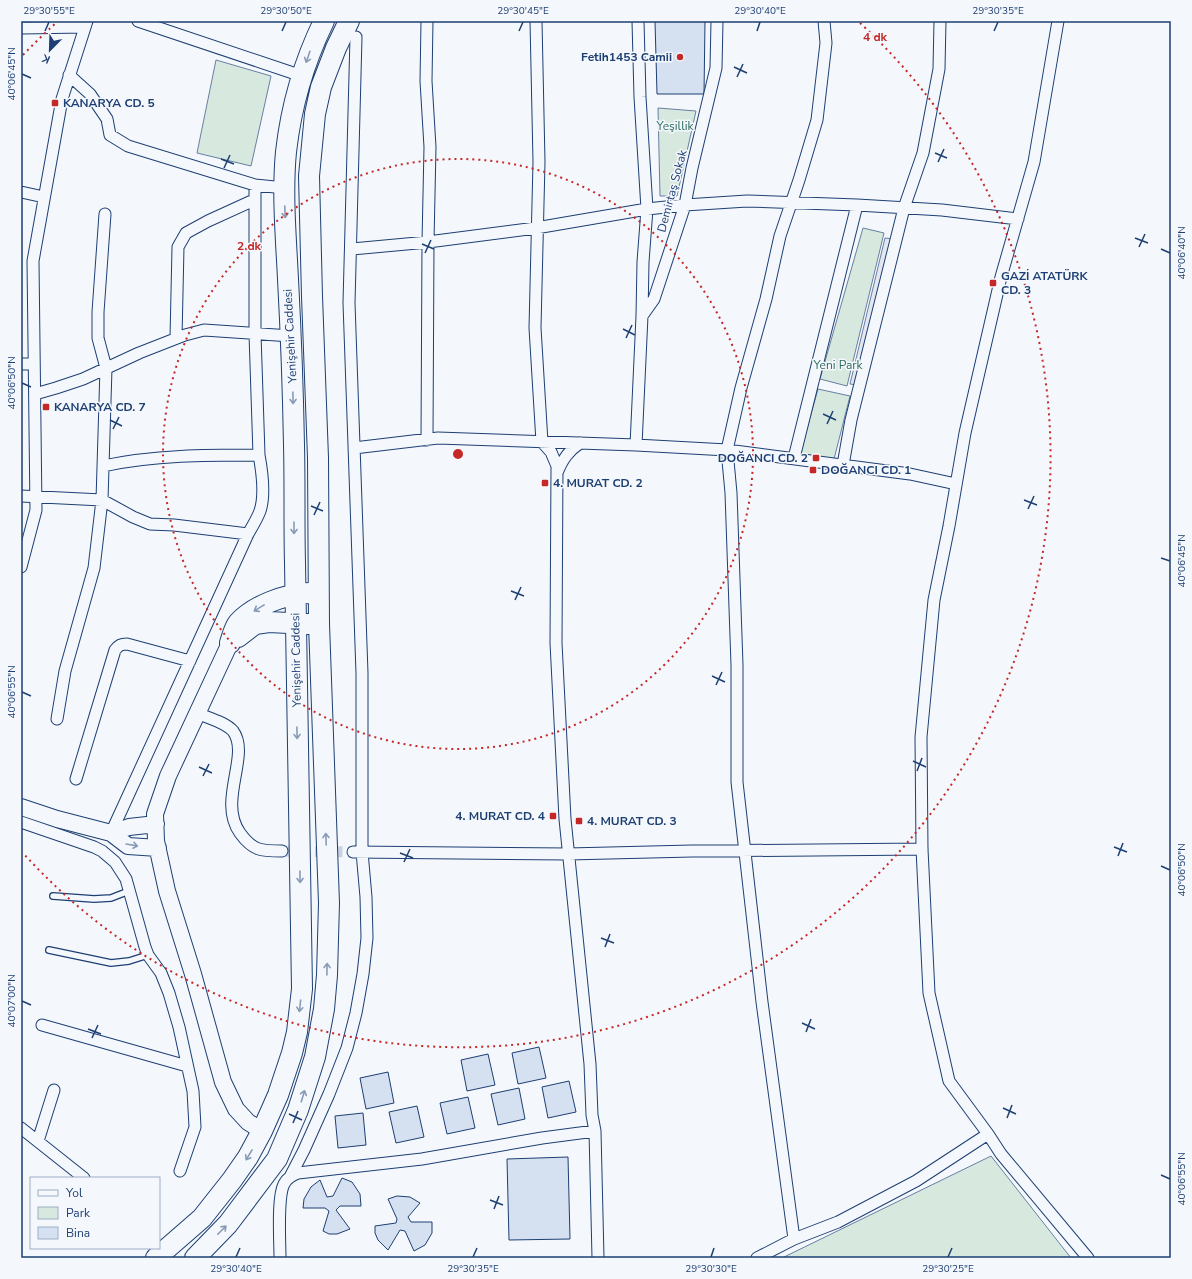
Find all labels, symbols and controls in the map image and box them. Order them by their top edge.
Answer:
text: 29°30'55"E [23,4,75,18]
text: 29°30'50"E [260,4,312,18]
text: 29°30'45"E [497,4,549,18]
text: 29°30'40"E [734,4,786,18]
text: 29°30'35"E [972,4,1024,18]
text: 4 dk [863,29,888,45]
north arrow [30,30,70,70]
text: 40°06'45"N [5,47,19,101]
place label: Fetih1453 Camii [581,49,672,65]
text: K [39,50,53,67]
one-way arrow [304,50,312,62]
marker: Fetih1453 Camii [675,52,685,62]
place label: KANARYA CD. 5 [63,95,155,111]
marker: KANARYA CD. 5 [50,98,60,108]
park label: Yeşillik [655,118,695,134]
street label: Demirtaş Sokak [653,147,691,234]
one-way arrow [281,205,289,218]
text: 40°06'40"N [1175,226,1189,280]
text: 2 dk [237,238,262,254]
place label: GAZİ ATATÜRK CD. 3 [1001,268,1089,298]
marker: GAZİ ATATÜRK CD. 3 [988,278,998,288]
street label: Yenişehir Caddesi [280,288,301,385]
text: 40°06'50"N [5,356,19,410]
park label: Yeni Park [812,357,864,373]
one-way arrow [289,391,297,404]
place label: KANARYA CD. 7 [54,399,146,415]
marker: KANARYA CD. 7 [41,402,51,412]
centre of rings [451,447,465,461]
place label: DOĞANCI CD. 2 [718,450,808,466]
marker: DOĞANCI CD. 2 [811,453,821,463]
place label: DOĞANCI CD. 1 [821,462,911,478]
marker: DOĞANCI CD. 1 [808,465,818,475]
place label: 4. MURAT CD. 2 [553,475,643,491]
marker: 4. MURAT CD. 2 [540,478,550,488]
one-way arrow [291,521,298,534]
text: 40°06'45"N [1175,534,1189,588]
one-way arrow [253,604,265,612]
street label: Yenişehir Caddesi [287,613,305,708]
text: 40°06'55"N [5,665,19,719]
one-way arrow [294,726,301,739]
place label: 4. MURAT CD. 4 [455,808,545,824]
marker: 4. MURAT CD. 4 [548,811,558,821]
place label: 4. MURAT CD. 3 [587,813,677,829]
marker: 4. MURAT CD. 3 [574,816,584,826]
one-way arrow [323,833,330,846]
one-way arrow [126,842,139,850]
text: 40°06'50"N [1175,843,1189,897]
one-way arrow [296,870,304,883]
one-way arrow [324,963,331,976]
text: 40°07'00"N [5,974,19,1028]
one-way arrow [296,999,303,1012]
one-way arrow [300,1090,307,1103]
one-way arrow [244,1149,252,1161]
text: 40°06'55"N [1175,1152,1189,1206]
legend [30,1177,160,1249]
text: Yol [65,1185,83,1201]
text: Park [66,1205,91,1221]
text: Bina [66,1225,90,1241]
one-way arrow [217,1225,227,1235]
text: 29°30'40"E [210,1262,262,1276]
text: 29°30'35"E [447,1262,499,1276]
text: 29°30'30"E [685,1262,737,1276]
text: 29°30'25"E [922,1262,974,1276]

